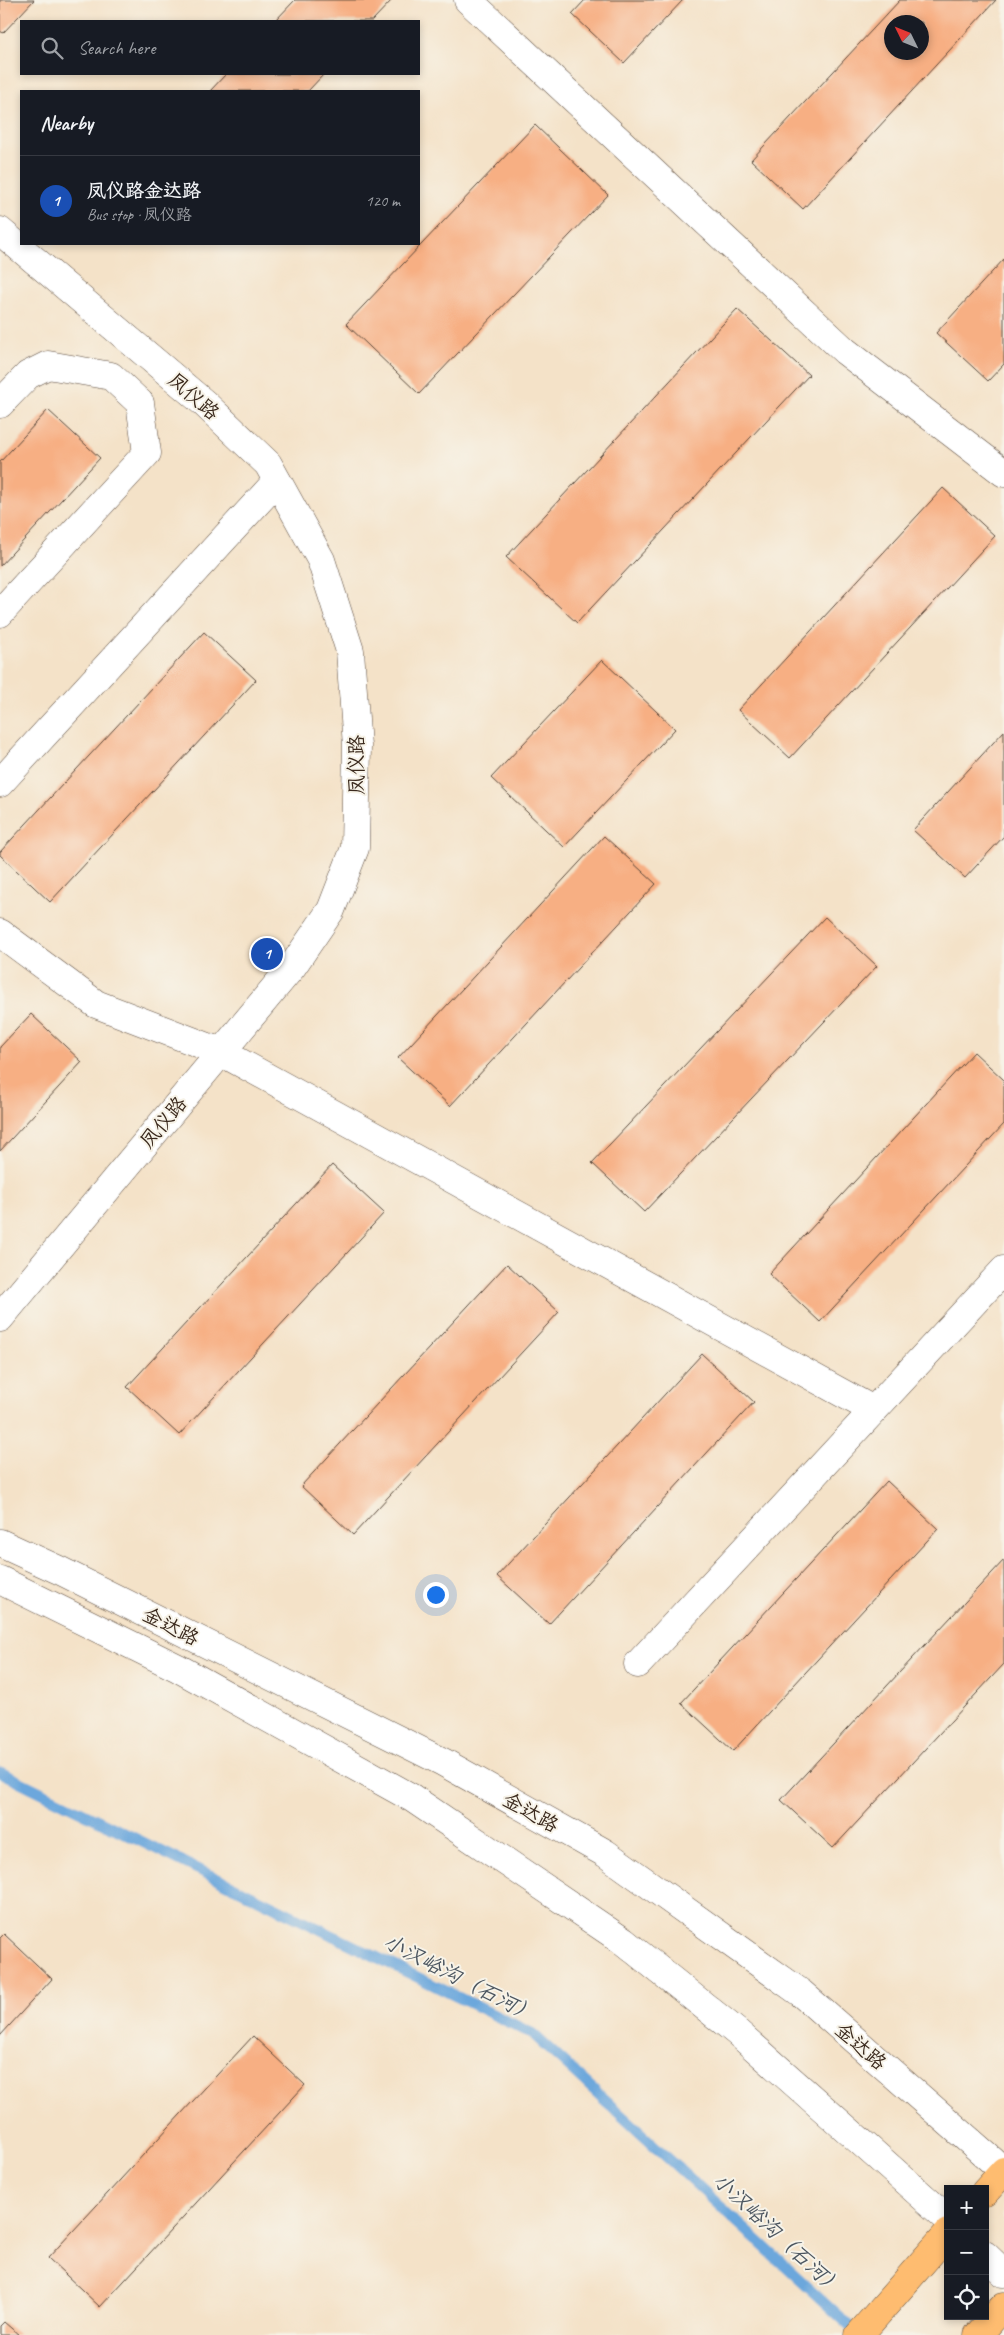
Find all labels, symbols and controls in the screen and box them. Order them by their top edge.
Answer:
north arrow [884,15,929,60]
search box [20,20,420,75]
icon: search [38,34,66,62]
text: Search here [78,36,155,60]
text: Nearby [40,110,93,136]
text: 凤仪路金达路 [87,179,201,203]
text: 1 [52,191,60,211]
text: 120 m [366,191,400,211]
text: Bus stop · 凤仪路 [87,205,192,225]
street label: 凤仪路 [163,367,225,426]
street label: 凤仪路 [344,734,369,795]
pin: 1 [251,935,283,973]
street label: 凤仪路 [135,1091,193,1153]
your location [423,1582,449,1608]
street label: 金达路 [138,1602,204,1652]
street label: 金达路 [498,1787,564,1838]
water label: 小汉峪沟（石河） [379,1928,541,2028]
street label: 金达路 [830,2017,892,2076]
water label: 小汉峪沟（石河） [708,2167,848,2301]
map controls [944,2185,989,2320]
button: + [944,2185,989,2230]
button: − [944,2230,989,2275]
button: locate [944,2275,989,2320]

